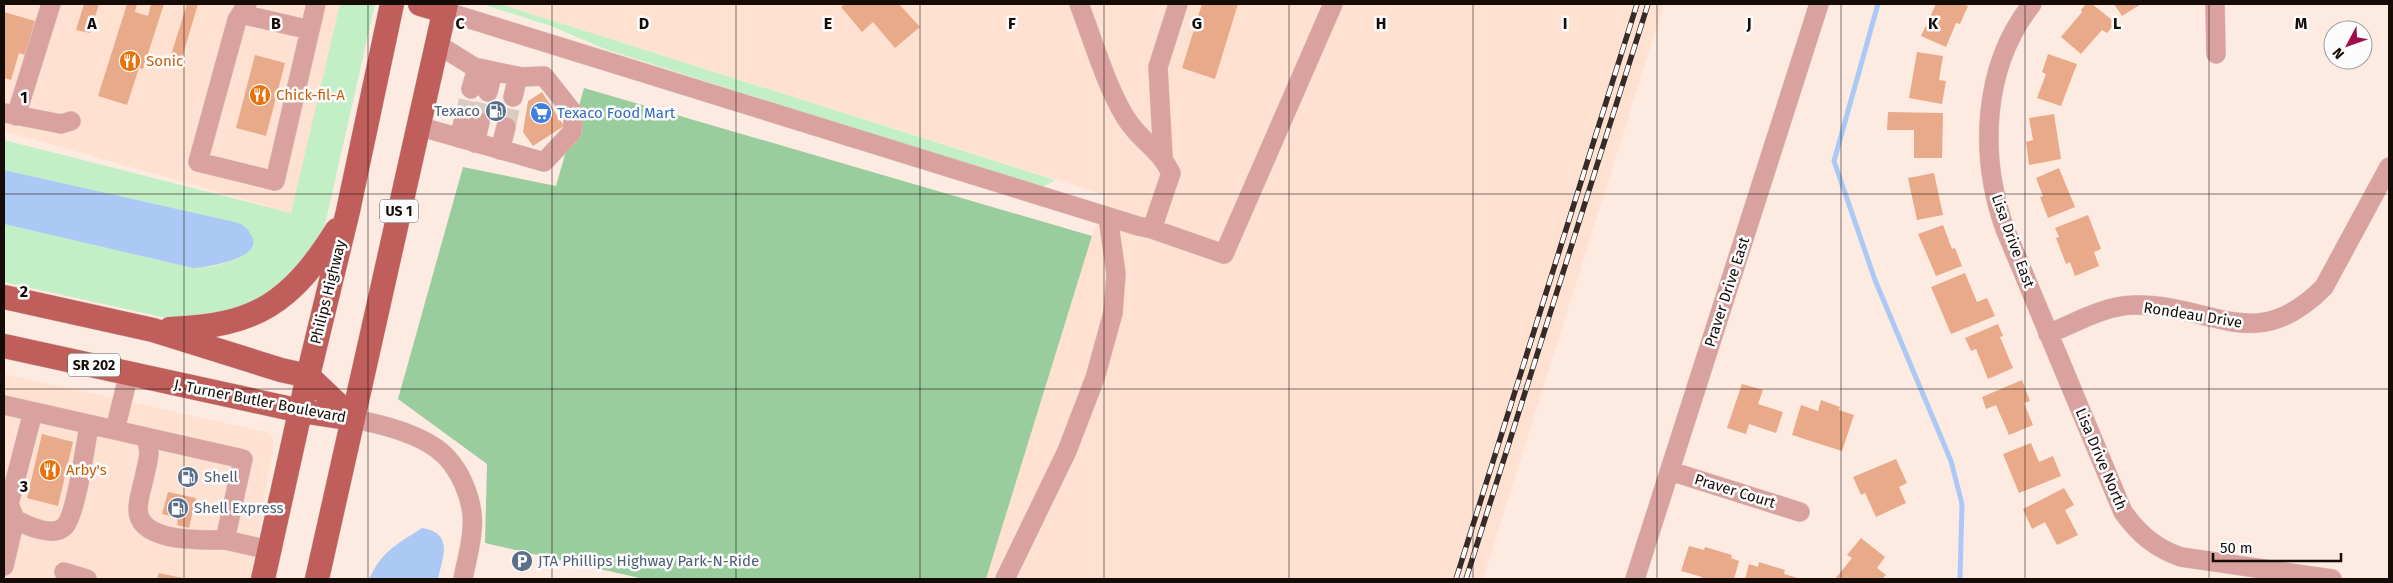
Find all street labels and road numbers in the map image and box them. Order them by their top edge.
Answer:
street label: Lisa Drive East [1988,192,2038,291]
road number: US 1 [380,200,418,222]
street label: Praver Drive East [1701,234,1753,349]
street label: Philips Highway [306,237,350,346]
street label: Rondeau Drive [2142,298,2244,332]
road number: SR 202 [68,354,120,376]
street label: J. Turner Butler Boulevard [173,376,347,426]
street label: Lisa Drive North [2071,405,2131,513]
street label: Praver Court [1692,470,1778,512]

